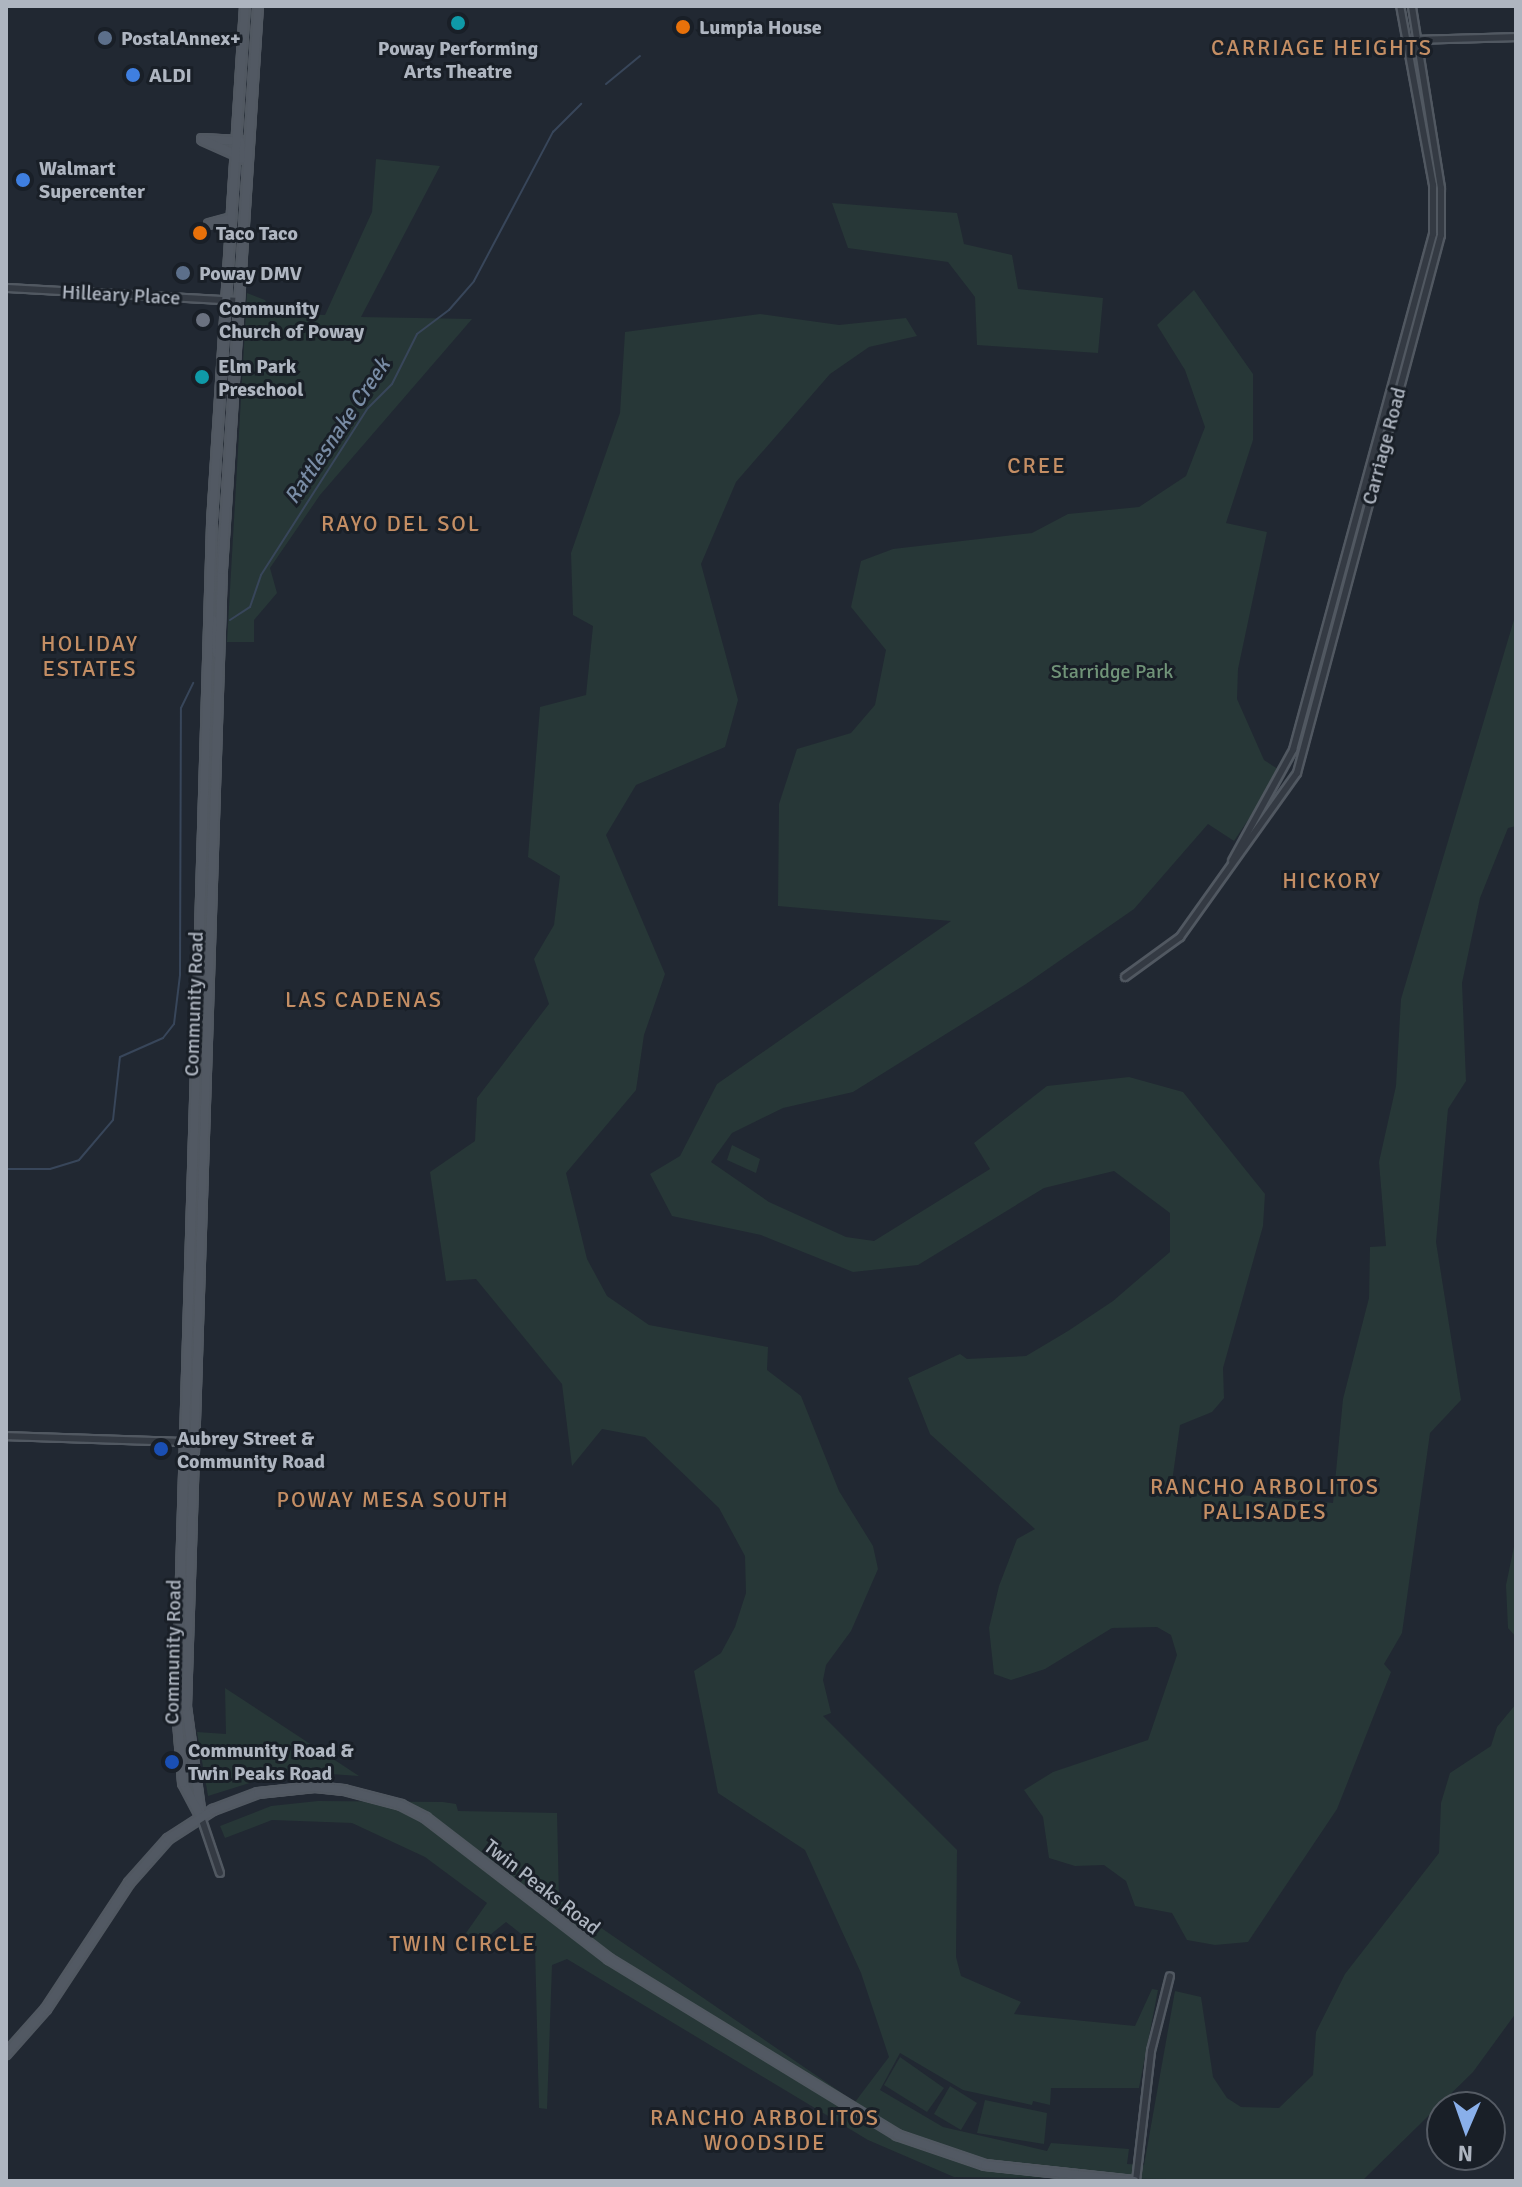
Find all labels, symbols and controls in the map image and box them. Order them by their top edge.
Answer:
marker: Poway Performing Arts Theatre [449,14,467,32]
place label: Lumpia House [699,15,822,39]
marker: Lumpia House [674,18,692,36]
place label: PostalAnnex+ [121,26,241,50]
marker: PostalAnnex+ [96,29,114,47]
district label: CARRIAGE HEIGHTS [1211,35,1433,61]
place label: Poway Performing Arts Theatre [378,36,538,83]
place label: ALDI [149,63,192,87]
marker: ALDI [124,66,142,84]
place label: Walmart Supercenter [39,156,145,203]
marker: Walmart Supercenter [14,171,32,189]
place label: Taco Taco [216,221,298,245]
marker: Taco Taco [191,224,209,242]
place label: Poway DMV [199,261,302,285]
marker: Poway DMV [174,264,192,282]
street label: Hilleary Place [61,280,181,310]
place label: Community Church of Poway [219,296,364,343]
marker: Community Church of Poway [194,311,212,329]
water label: Rattlesnake Creek [279,353,395,509]
place label: Elm Park Preschool [218,354,303,401]
marker: Elm Park Preschool [193,368,211,386]
street label: Carriage Road [1357,385,1411,507]
district label: CREE [1007,453,1067,479]
district label: RAYO DEL SOL [321,511,481,537]
district label: HOLIDAY ESTATES [41,630,139,682]
park label: Starridge Park [1051,659,1173,683]
district label: HICKORY [1282,868,1382,894]
street label: Community Road [179,931,209,1077]
district label: LAS CADENAS [285,987,443,1013]
place label: Aubrey Street & Community Road [177,1426,325,1473]
marker: Aubrey Street & Community Road [152,1440,170,1458]
district label: RANCHO ARBOLITOS PALISADES [1150,1473,1380,1524]
district label: POWAY MESA SOUTH [277,1487,509,1513]
street label: Community Road [160,1579,186,1725]
place label: Community Road & Twin Peaks Road [188,1738,354,1785]
marker: Community Road & Twin Peaks Road [163,1753,181,1771]
street label: Twin Peaks Road [479,1834,605,1940]
district label: TWIN CIRCLE [389,1931,537,1957]
north arrow [1426,2091,1506,2171]
district label: RANCHO ARBOLITOS WOODSIDE [650,2104,880,2156]
text: N [1457,2140,1473,2167]

